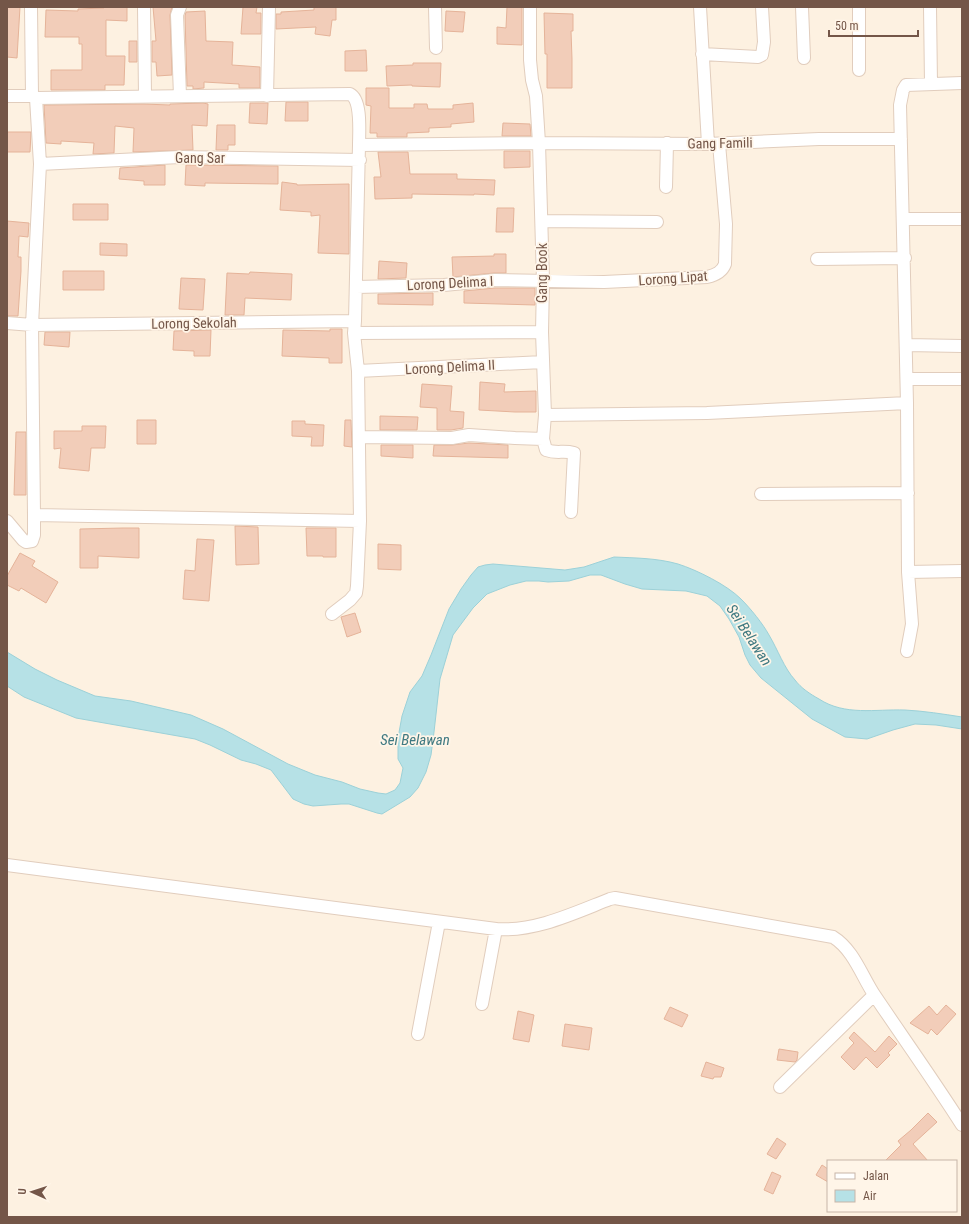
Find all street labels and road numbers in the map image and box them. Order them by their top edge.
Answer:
street label: Gang Famili [687,134,753,152]
street label: Gang Sar [175,150,225,166]
street label: Gang Book [534,242,550,303]
street label: Lorong Lipat [638,268,708,288]
street label: Lorong Delima I [406,273,494,293]
street label: Lorong Sekolah [151,314,237,332]
street label: Lorong Delima II [405,357,495,377]

